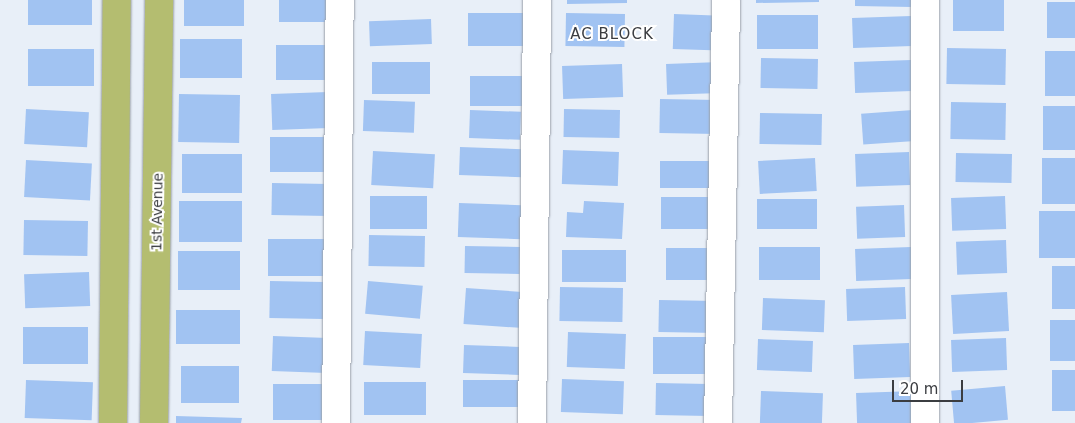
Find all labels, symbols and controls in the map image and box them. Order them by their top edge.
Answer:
district label: AC BLOCK [569,26,655,44]
street label: 1st Avenue [148,173,166,251]
scale bar [895,370,966,402]
text: 20 m [900,380,938,398]

